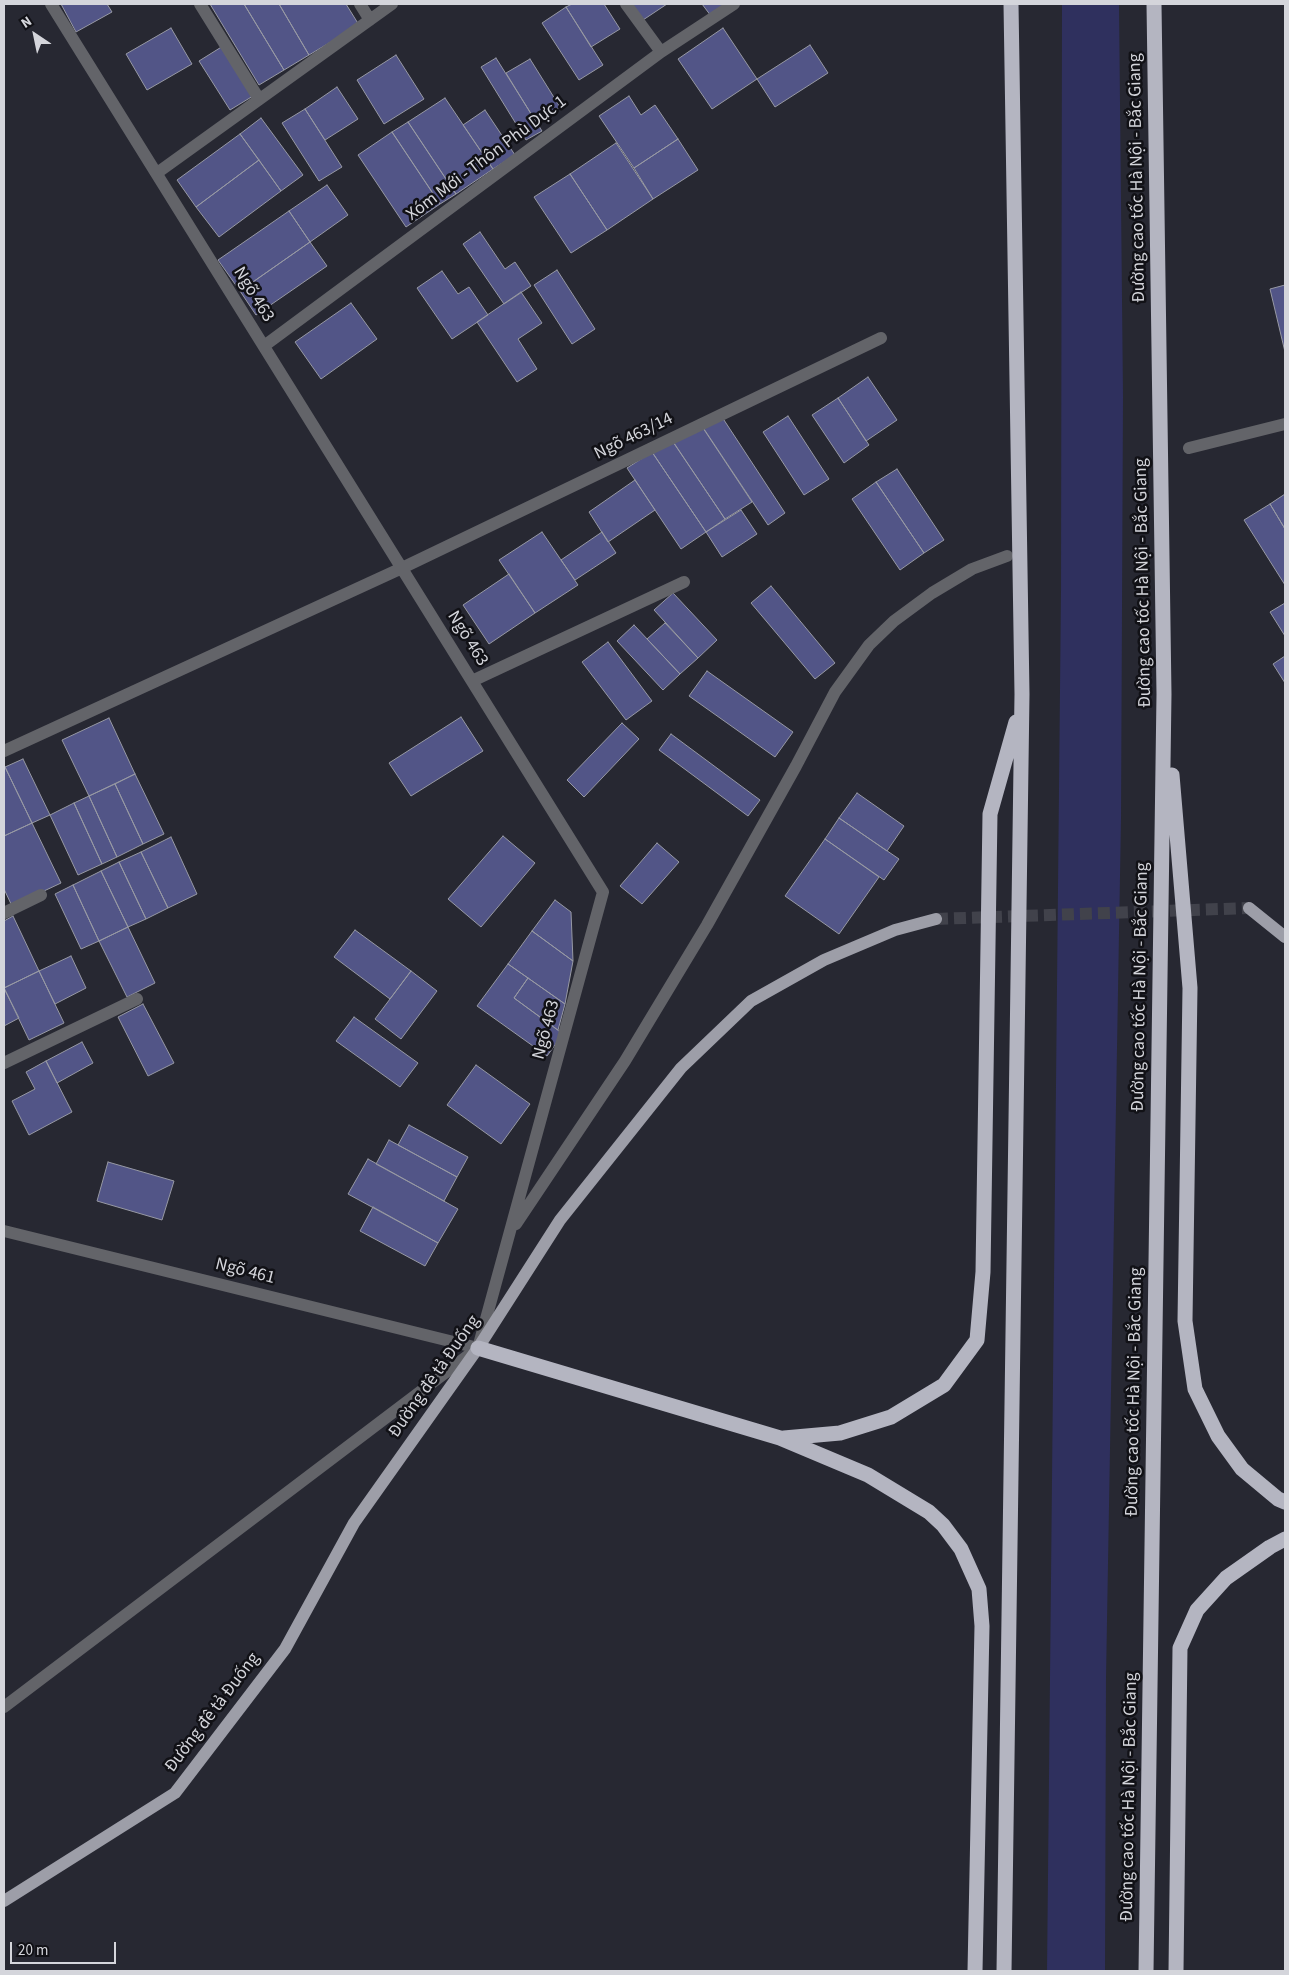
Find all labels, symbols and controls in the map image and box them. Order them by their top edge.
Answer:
north arrow [10,10,60,60]
text: N [17,12,36,33]
street label: Đường cao tốc Hà Nội - Bắc Giang [1125,53,1151,303]
street label: Xóm Mới - Thôn Phù Dực 1 [403,92,571,226]
street label: Ngõ 463 [228,264,278,326]
street label: Ngõ 463/14 [591,409,677,465]
street label: Đường cao tốc Hà Nội - Bắc Giang [1131,458,1157,708]
street label: Ngõ 463 [442,608,492,670]
street label: Đường cao tốc Hà Nội - Bắc Giang [1128,862,1154,1112]
street label: Ngõ 463 [529,998,565,1062]
street label: Ngõ 461 [213,1254,277,1290]
street label: Đường cao tốc Hà Nội - Bắc Giang [1122,1267,1148,1517]
street label: Đường đê tả Đuống [385,1312,485,1442]
street label: Đường đê tả Đuống [161,1649,265,1777]
street label: Đường cao tốc Hà Nội - Bắc Giang [1117,1672,1143,1922]
scale bar [12,1932,119,1964]
text: 20 m [18,1940,48,1961]

